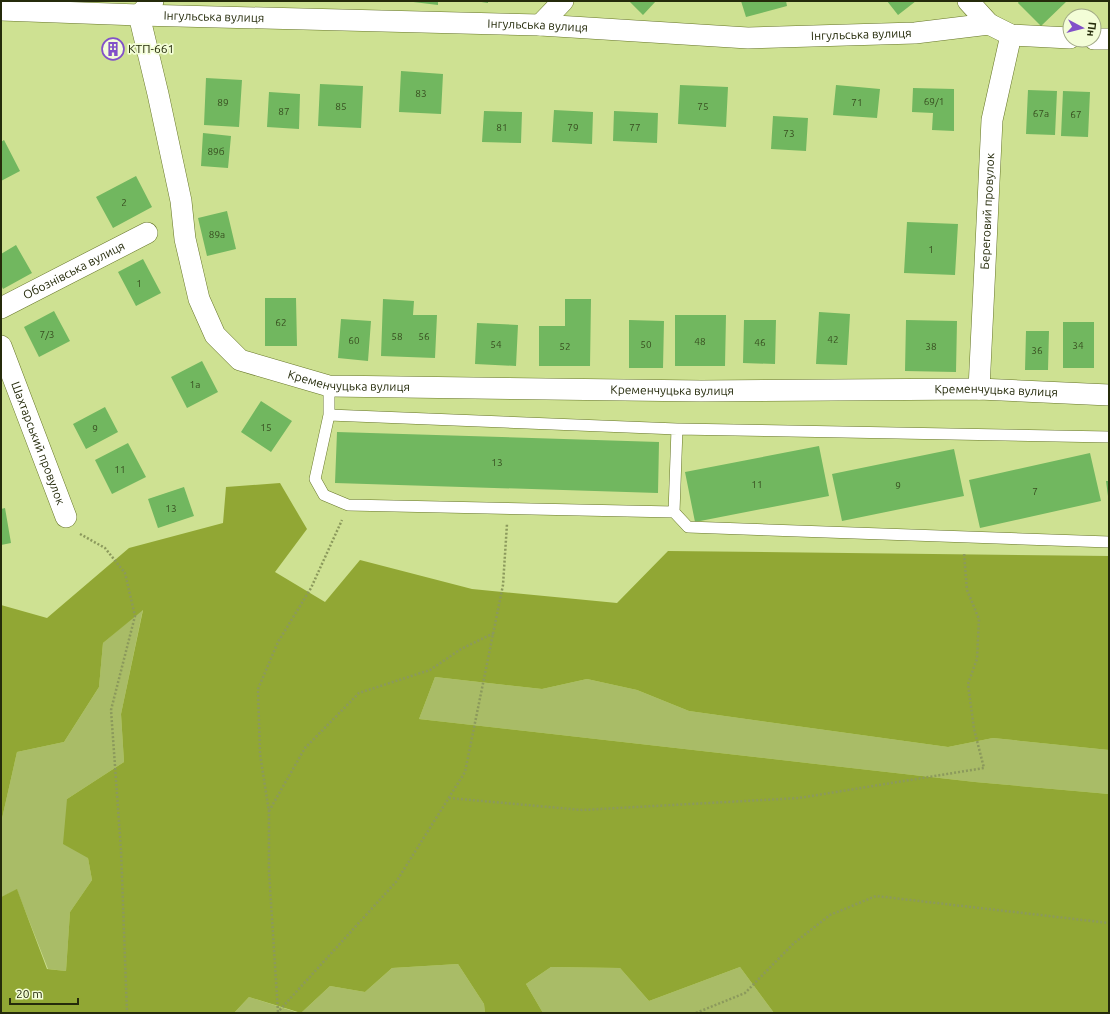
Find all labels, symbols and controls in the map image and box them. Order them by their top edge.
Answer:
north arrow [1062,8,1102,48]
street label: Інгульська вулиця [163,9,264,24]
street label: Інгульська вулиця [487,17,589,34]
text: Пн [1085,21,1099,37]
street label: Інгульська вулиця [811,26,912,42]
building icon: КТП-661 [100,36,126,62]
place label: КТП-661 [128,42,174,55]
house number: 83 [415,88,427,99]
house number: 69/1 [924,96,944,107]
house number: 89 [217,97,229,108]
house number: 71 [851,97,863,108]
house number: 85 [335,101,347,112]
house number: 75 [697,101,709,112]
house number: 87 [278,106,290,117]
house number: 67а [1033,108,1049,119]
house number: 67 [1070,109,1082,120]
house number: 81 [496,122,508,133]
house number: 79 [567,122,579,133]
house number: 77 [629,122,641,133]
house number: 73 [783,128,795,139]
house number: 89б [207,146,225,157]
street label: Береговий провулок [978,153,996,270]
house number: 2 [121,197,127,208]
house number: 89а [209,229,225,240]
street label: Обознівська вулиця [21,239,127,302]
house number: 1 [928,244,934,255]
house number: 1 [136,278,142,289]
house number: 62 [275,317,287,328]
house number: 7/3 [40,329,54,340]
house number: 58 [391,331,403,342]
house number: 56 [418,331,430,342]
house number: 42 [827,334,839,345]
house number: 60 [348,335,360,346]
house number: 48 [694,336,706,347]
house number: 46 [754,337,766,348]
house number: 54 [490,339,502,350]
house number: 50 [640,339,652,350]
house number: 34 [1072,340,1084,351]
house number: 52 [559,341,571,352]
house number: 38 [925,341,937,352]
house number: 36 [1031,345,1043,356]
street label: Кременчуцька вулиця [286,367,410,393]
house number: 1а [190,379,200,390]
street label: Шахтарський провулок [9,380,68,507]
street label: Кременчуцька вулиця [934,382,1058,399]
street label: Кременчуцька вулиця [610,383,734,397]
house number: 15 [260,422,272,433]
house number: 9 [92,423,98,434]
house number: 13 [491,457,503,468]
house number: 11 [114,464,126,475]
house number: 11 [751,479,763,490]
house number: 9 [895,480,901,491]
house number: 7 [1032,486,1038,497]
house number: 13 [165,503,177,514]
scale bar [10,980,78,1006]
text: 20 m [16,987,43,1000]

